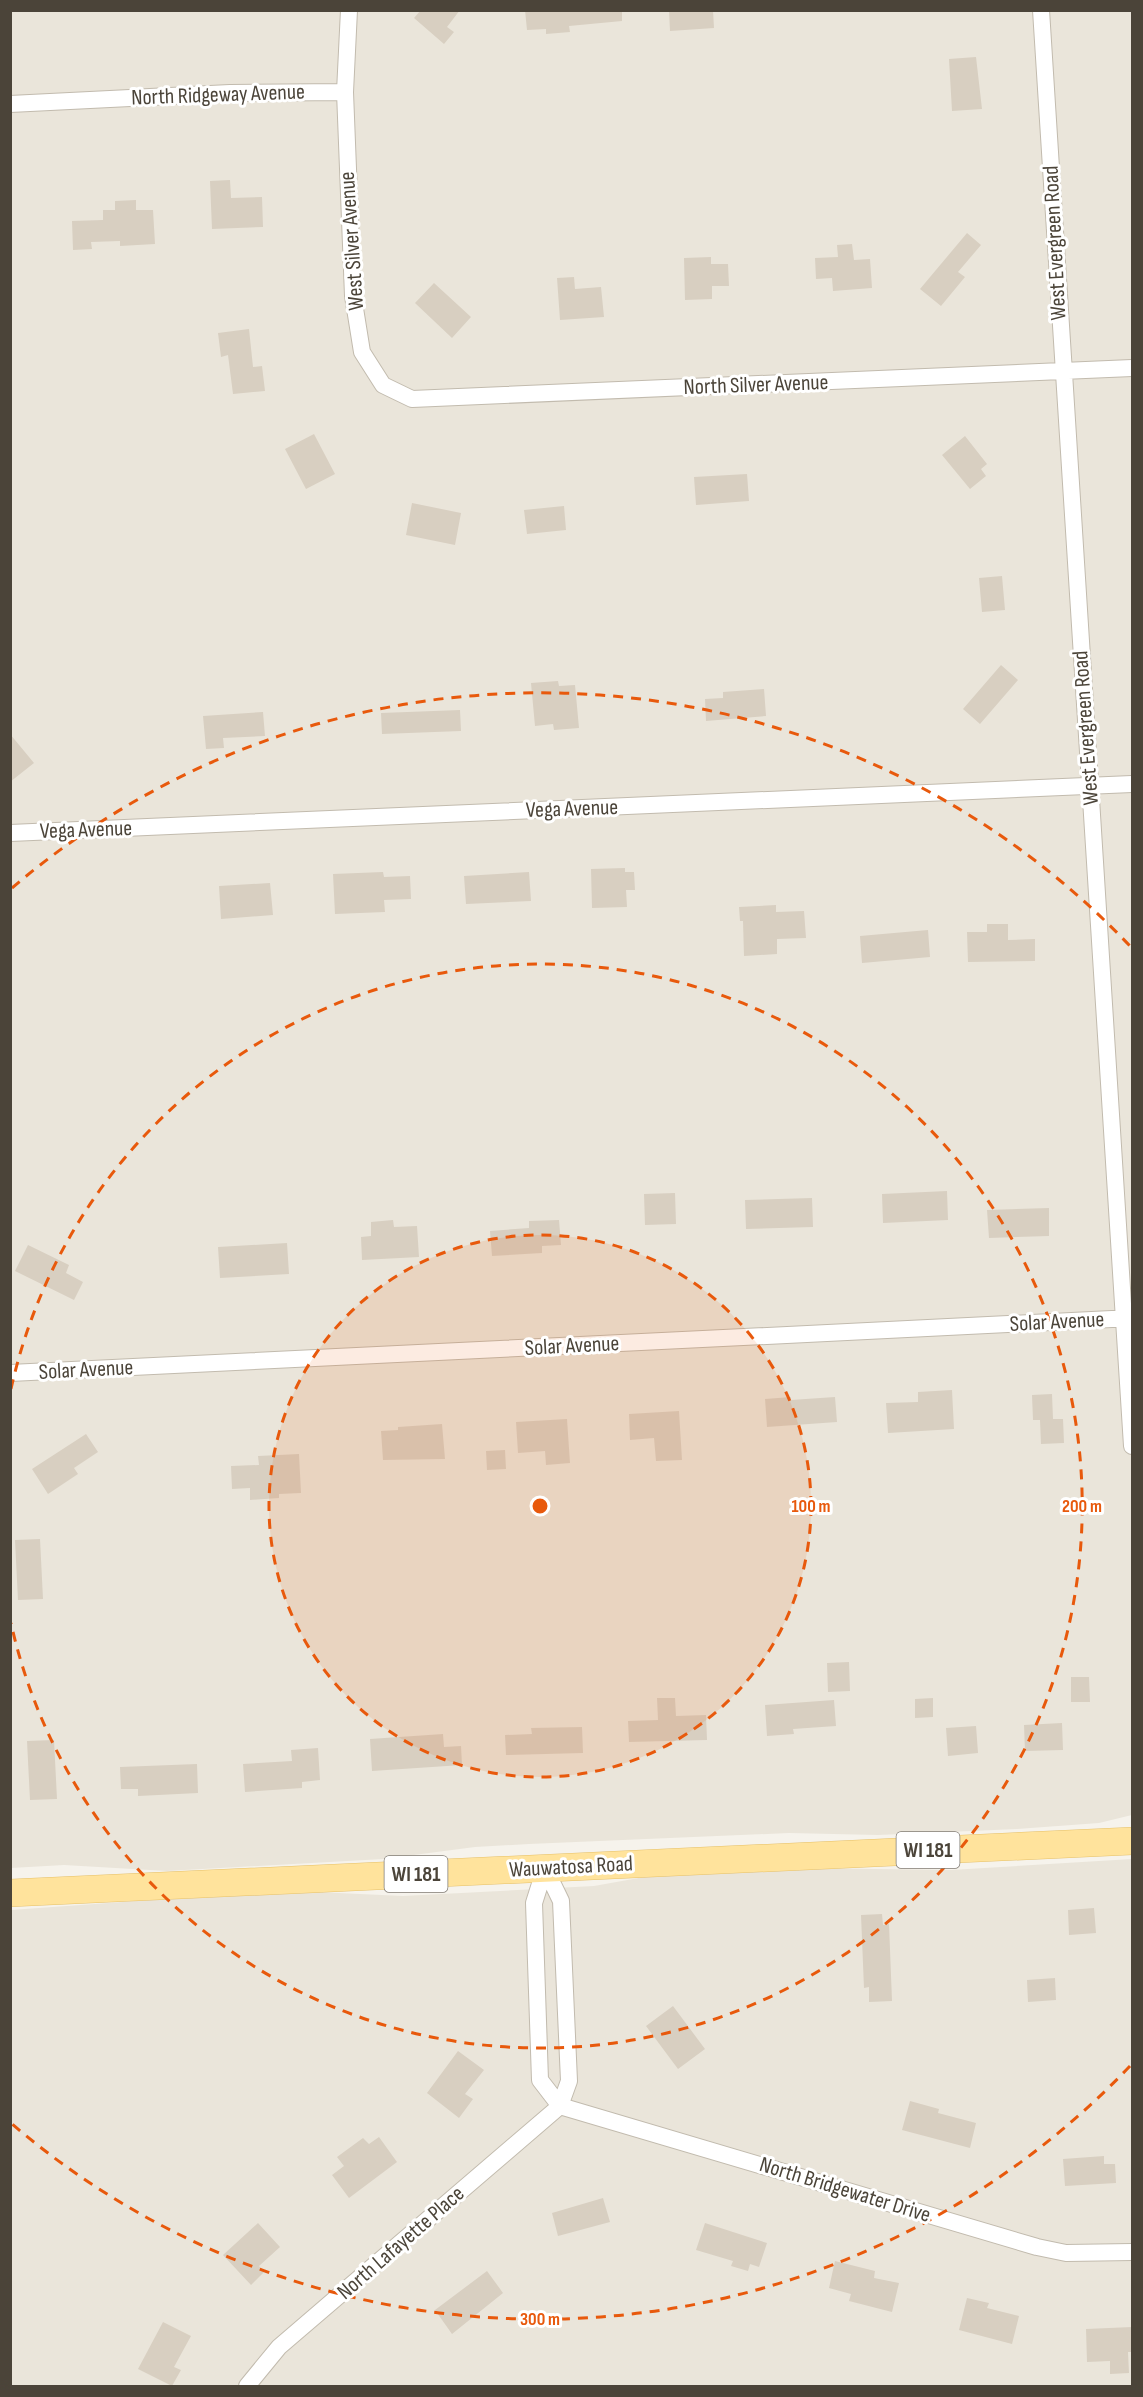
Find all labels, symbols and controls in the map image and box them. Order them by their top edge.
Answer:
street label: North Ridgeway Avenue [131,78,305,112]
street label: West Evergreen Road [1037,165,1073,321]
street label: West Silver Avenue [334,171,370,311]
street label: North Silver Avenue [683,369,829,401]
street label: West Evergreen Road [1067,650,1105,806]
street label: Vega Avenue [525,794,619,824]
street label: Vega Avenue [39,815,133,845]
street label: Solar Avenue [1009,1306,1105,1338]
street label: Solar Avenue [524,1330,620,1362]
street label: Solar Avenue [38,1354,134,1386]
centre of rings [530,1496,550,1516]
text: 100 m [792,1496,831,1517]
text: 200 m [1062,1496,1102,1517]
road number: WI 181 [896,1832,960,1868]
street label: Wauwatosa Road [508,1850,634,1884]
road number: WI 181 [384,1856,448,1892]
street label: North Bridgewater Drive [756,2151,934,2229]
street label: North Lafayette Place [332,2180,470,2306]
text: 300 m [520,2309,560,2330]

